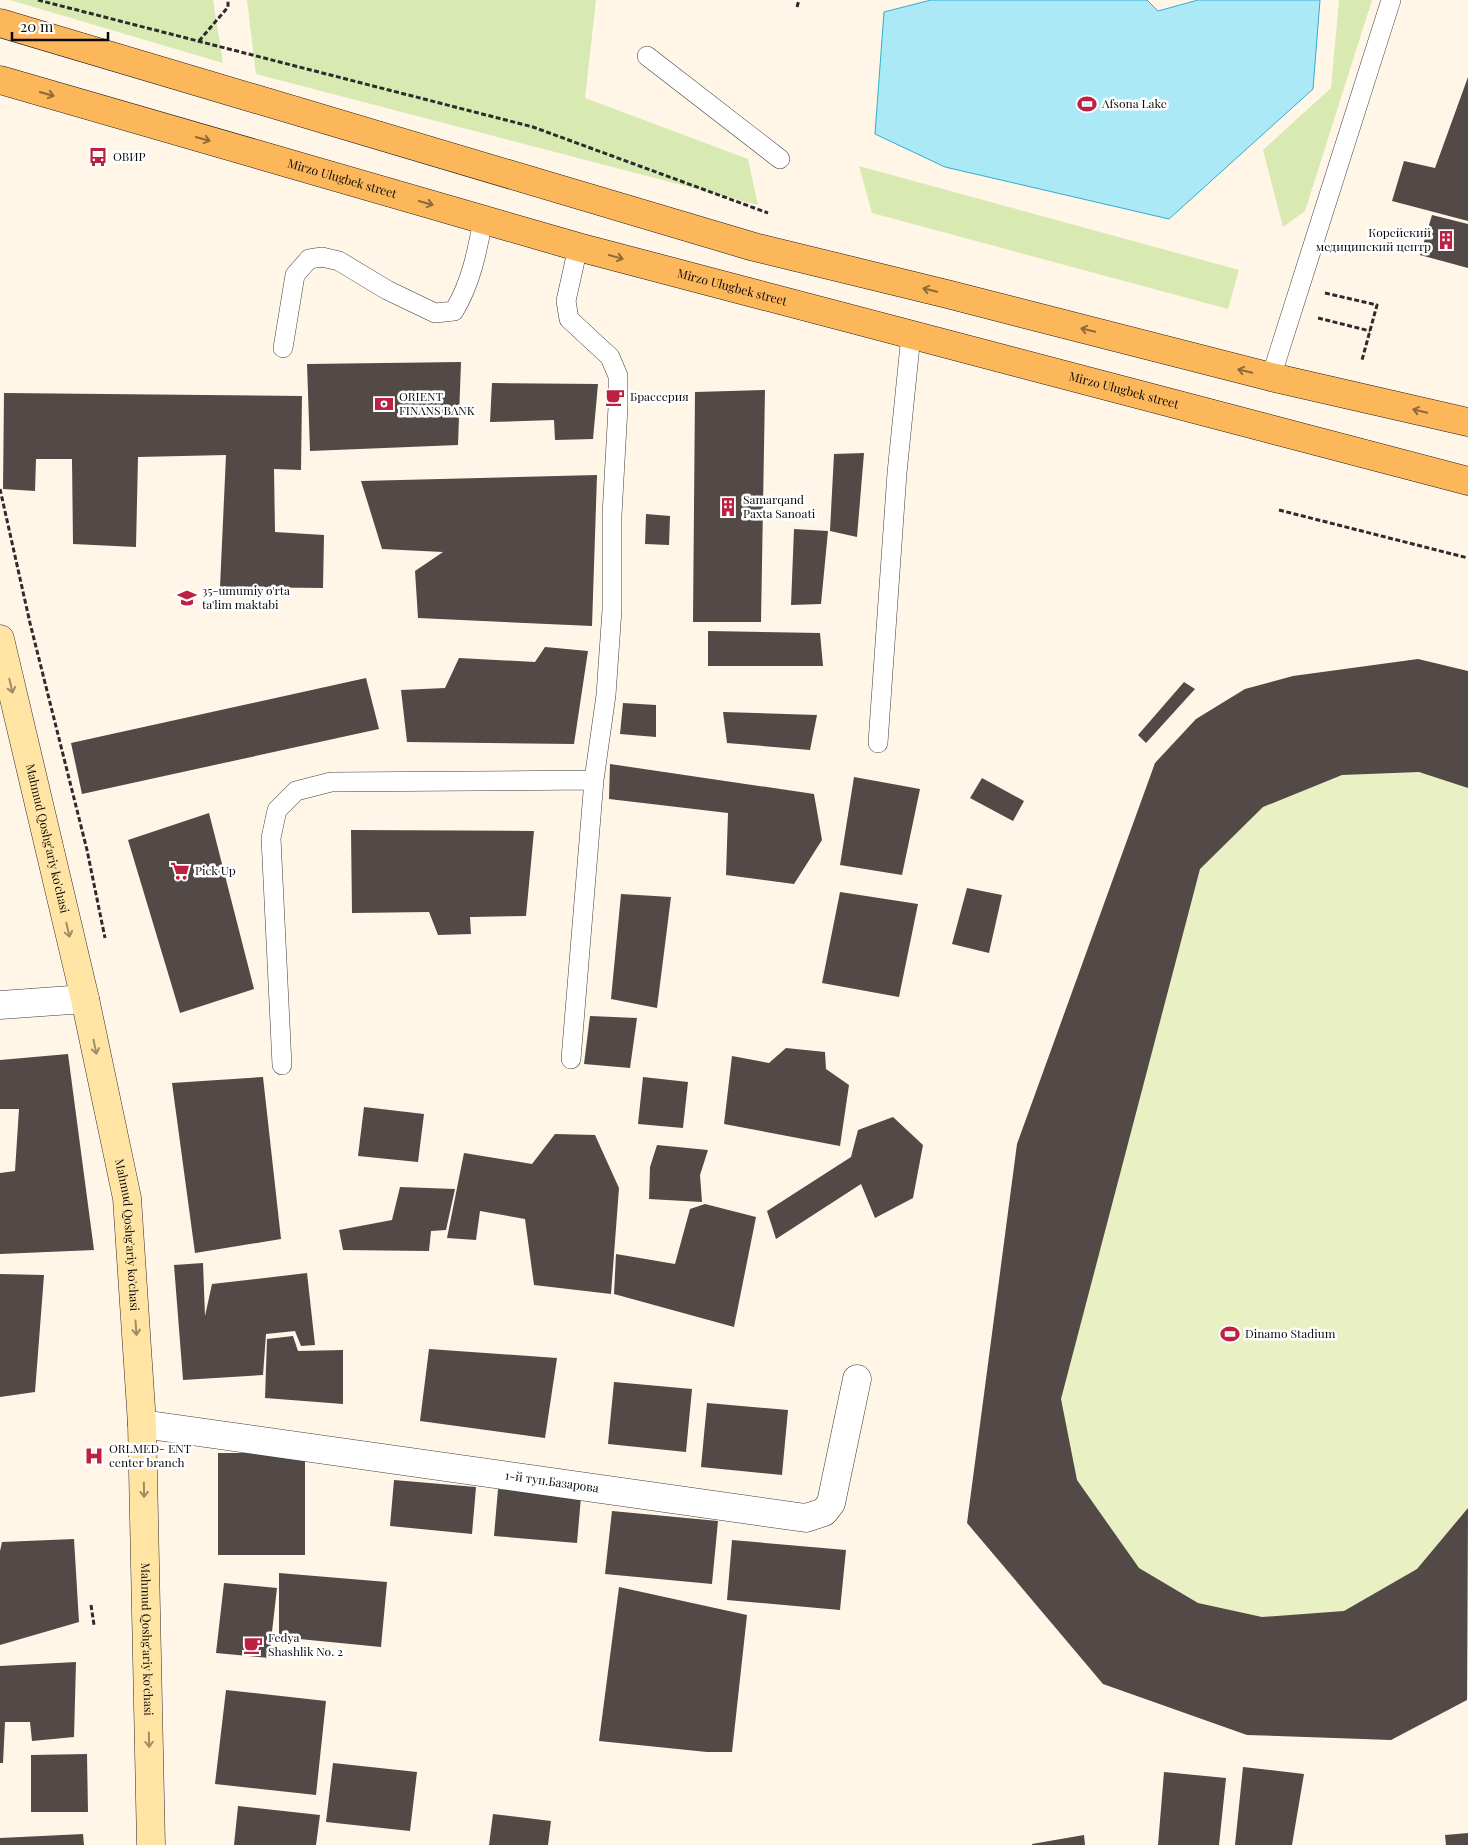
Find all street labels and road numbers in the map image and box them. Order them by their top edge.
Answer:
street label: Mirzo Ulugbek street [286,155,399,201]
street label: Mirzo Ulugbek street [676,264,790,309]
street label: Mirzo Ulugbek street [1067,367,1181,412]
street label: Mahmud Qoshg'ariy ko'chasi [23,762,74,915]
street label: Mahmud Qoshg'ariy ko'chasi [112,1157,144,1312]
street label: 1-й туп.Базарова [504,1466,600,1496]
street label: Mahmud Qoshg'ariy ko'chasi [138,1562,157,1716]

